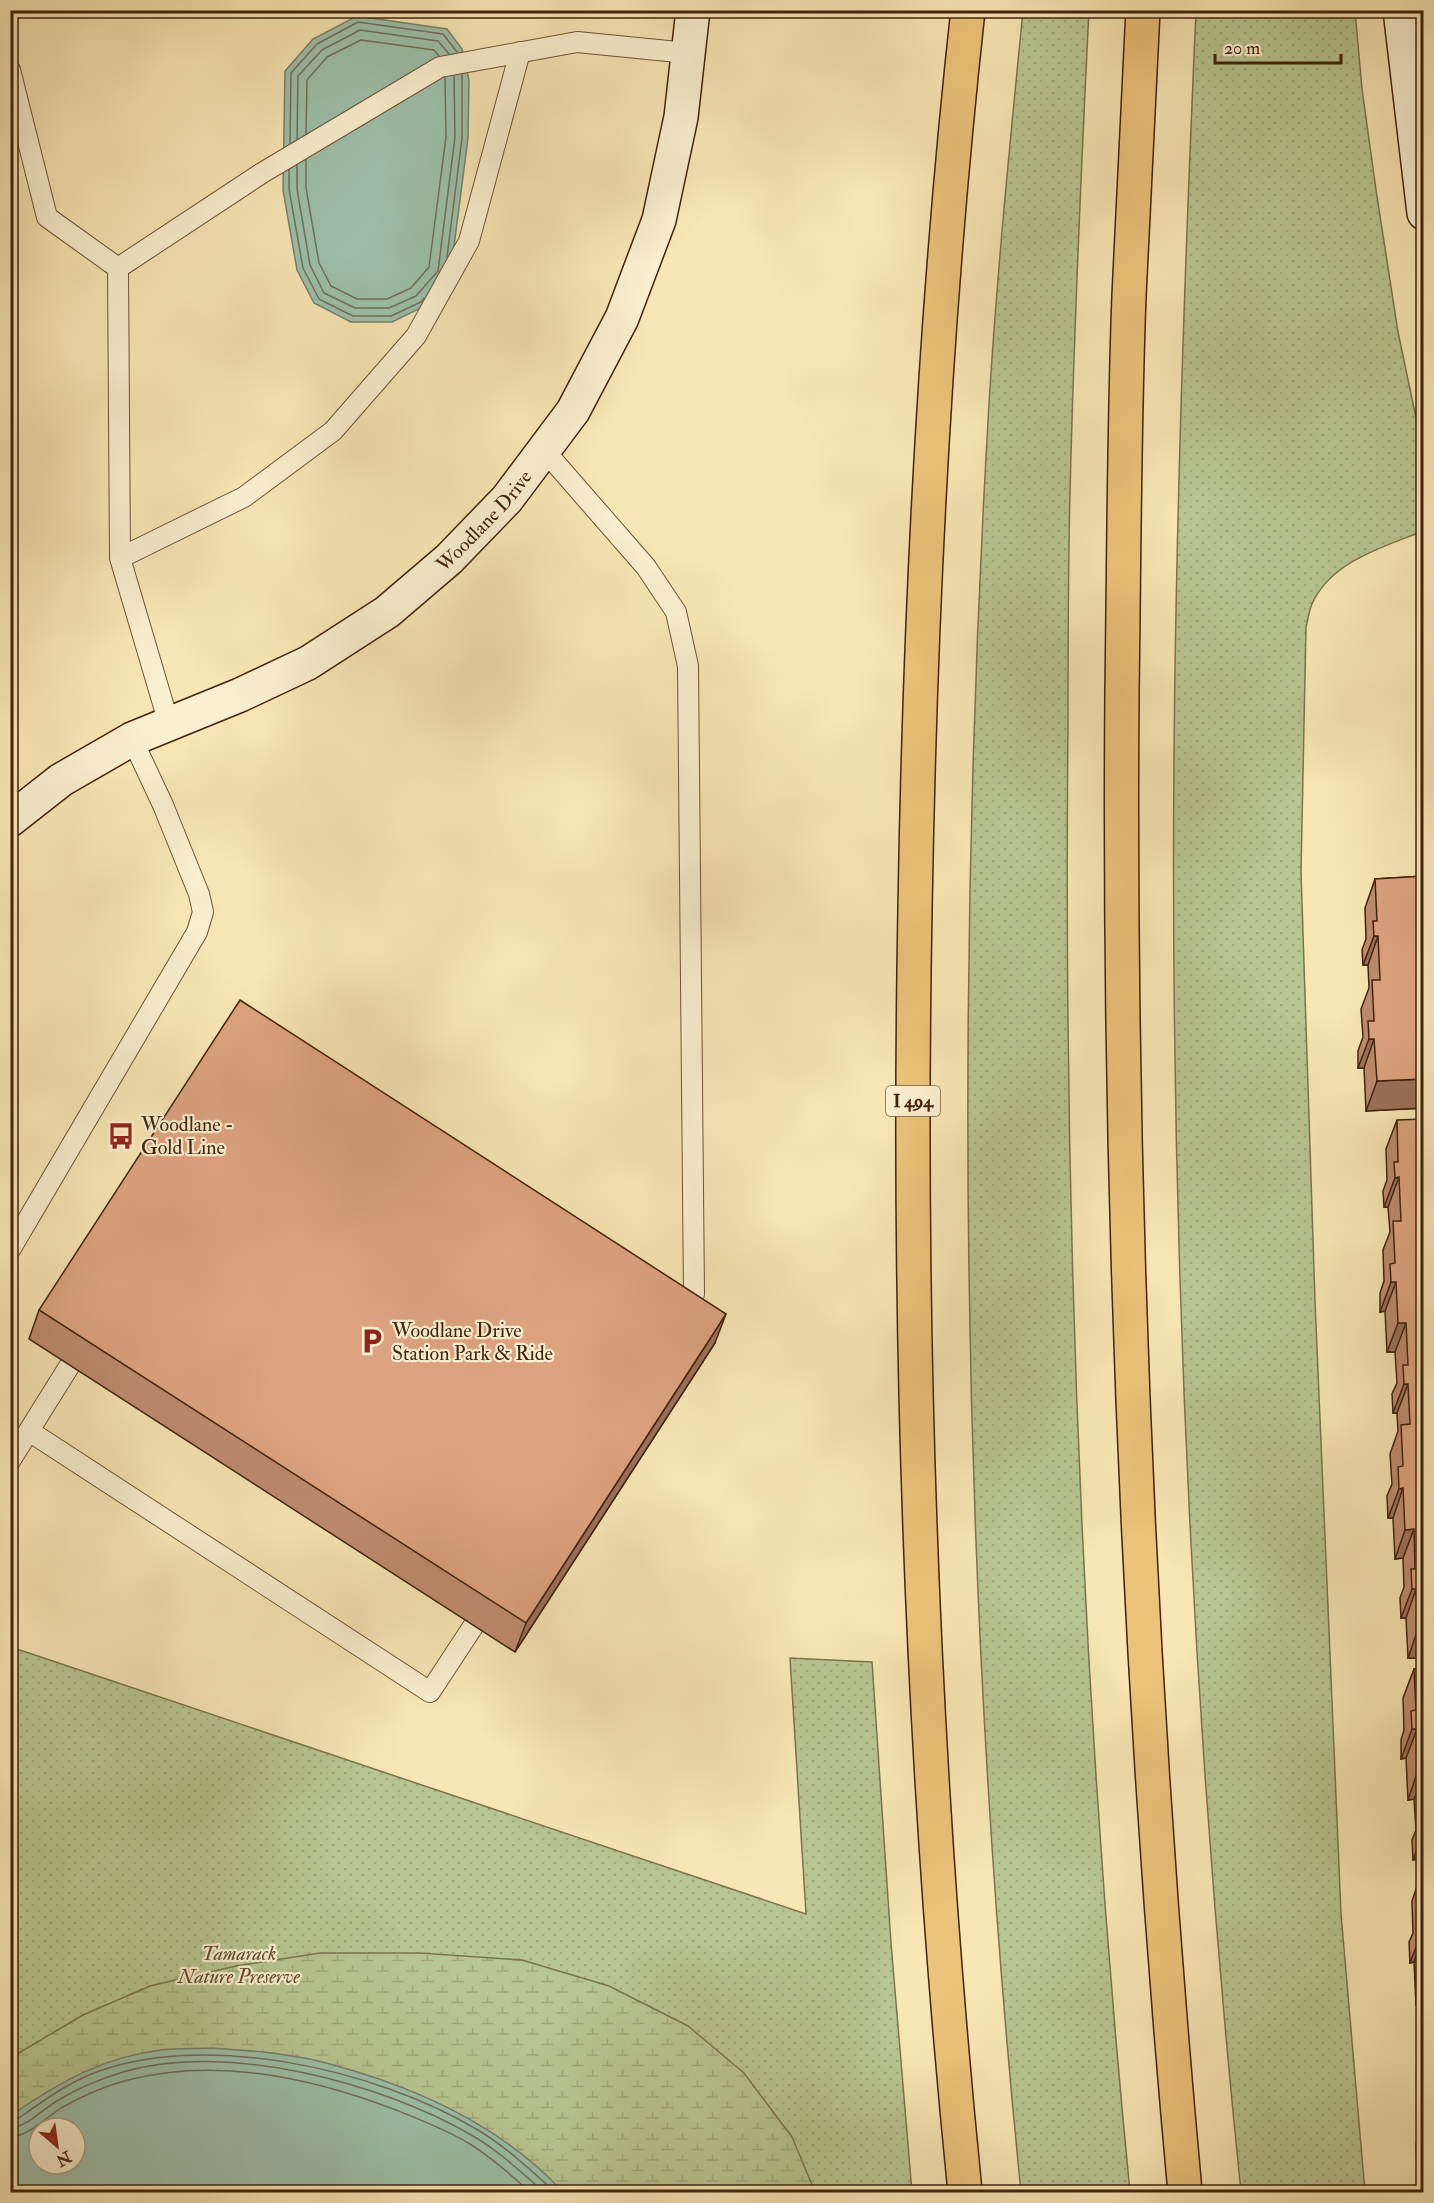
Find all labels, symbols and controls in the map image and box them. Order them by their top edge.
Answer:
scale bar [1215,27,1341,65]
text: 20 m [1224,37,1260,60]
street label: Woodlane Drive [431,465,537,578]
road number: I 494 [886,1086,940,1116]
place label: Woodlane - Gold Line [140,1112,233,1160]
bus stop icon: Woodlane - Gold Line [106,1121,136,1151]
place label: Woodlane Drive Station Park & Ride [391,1318,553,1366]
parking icon: Woodlane Drive Station Park & Ride [357,1326,387,1356]
park label: Tamarack Nature Preserve [177,1941,300,1989]
north arrow [27,2116,87,2176]
text: N [52,2146,76,2171]

